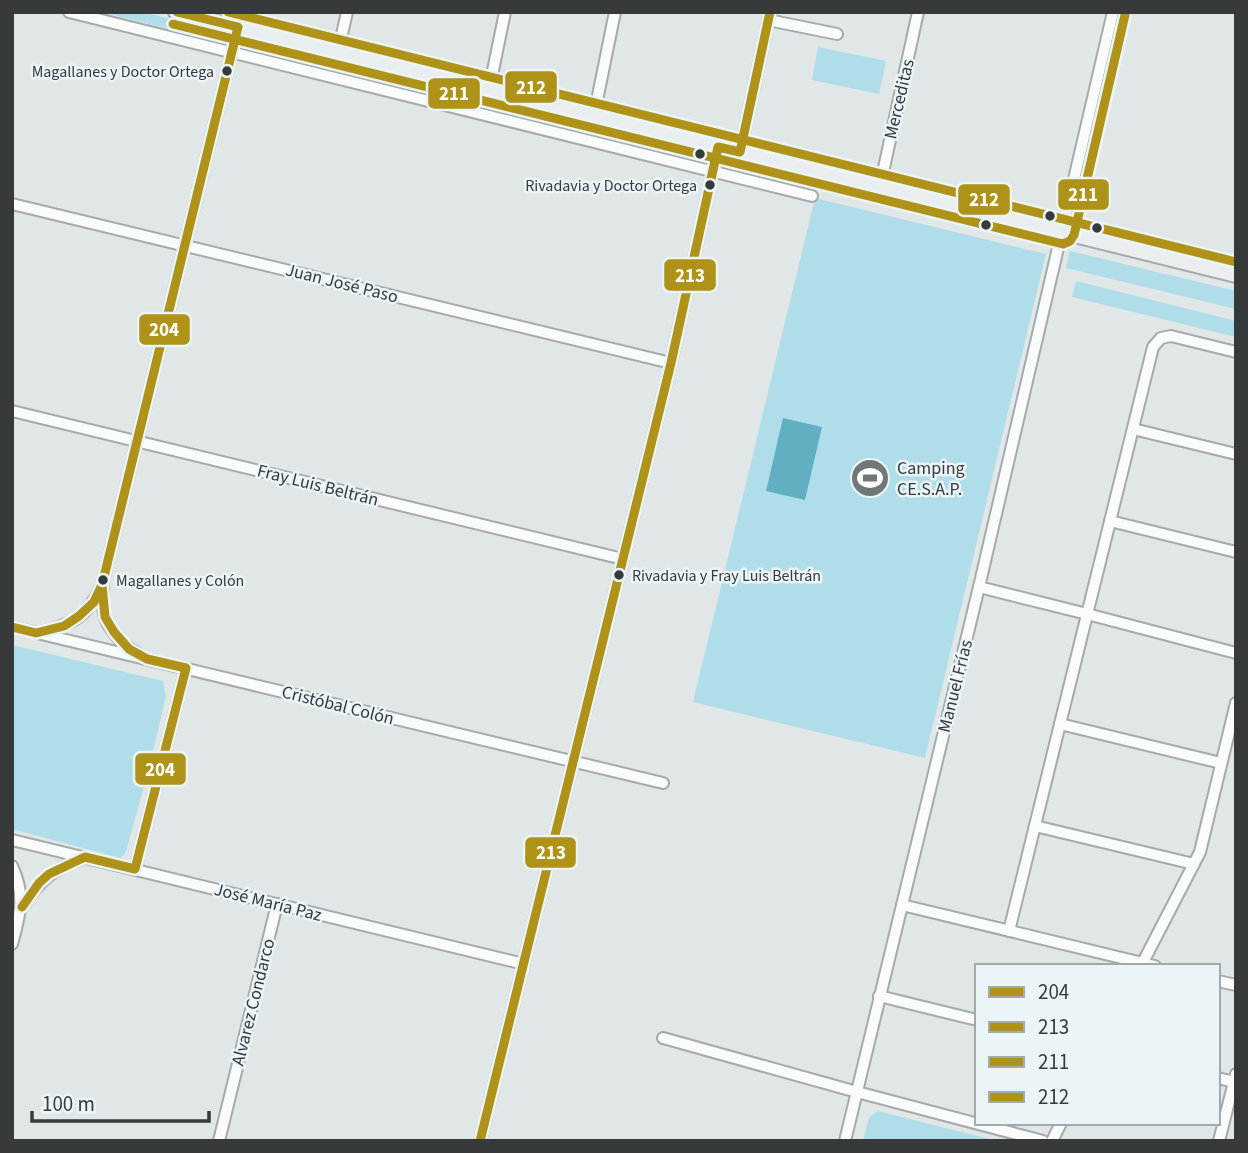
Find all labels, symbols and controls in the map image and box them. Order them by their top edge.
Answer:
street label: Merceditas [878,57,921,142]
place label: Magallanes y Doctor Ortega [32,61,214,83]
marker: Magallanes y Doctor Ortega [220,64,234,78]
line badge: 212 [504,70,558,104]
text: 212 [516,75,546,102]
line badge: 211 [427,77,481,110]
text: 211 [439,81,469,108]
unlabelled marker [693,147,707,161]
place label: Rivadavia y Doctor Ortega [525,175,697,197]
marker: Rivadavia y Doctor Ortega [703,178,717,192]
line badge: 211 [1057,178,1110,211]
text: 211 [1068,182,1098,209]
line badge: 212 [957,183,1011,216]
text: 212 [969,187,999,214]
unlabelled marker [1043,209,1057,223]
unlabelled marker [979,218,993,232]
unlabelled marker [1090,221,1104,235]
street label: Juan José Paso [283,257,401,310]
line badge: 213 [663,258,717,292]
text: 213 [675,263,705,290]
line badge: 204 [138,313,191,346]
text: 204 [149,317,179,344]
place label: Camping CE.S.A.P. [897,456,965,502]
sports icon: Camping CE.S.A.P. [849,457,891,499]
street label: Fray Luis Beltrán [255,458,381,513]
place label: Rivadavia y Fray Luis Beltrán [632,565,821,587]
marker: Rivadavia y Fray Luis Beltrán [612,568,626,582]
place label: Magallanes y Colón [116,570,244,592]
marker: Magallanes y Colón [96,573,110,587]
street label: Manuel Frías [932,637,979,735]
street label: Cristóbal Colón [279,679,397,732]
line badge: 204 [134,752,187,786]
text: 204 [145,757,175,784]
line badge: 213 [524,836,577,869]
text: 213 [536,840,566,867]
street label: José María Paz [211,877,325,928]
street label: Alvarez Condarco [226,936,281,1068]
legend [975,964,1220,1125]
text: 204 [1038,977,1069,1007]
text: 213 [1038,1012,1069,1042]
text: 211 [1038,1047,1069,1077]
scale bar [32,1080,208,1124]
text: 212 [1038,1082,1069,1112]
text: 100 m [42,1089,95,1119]

